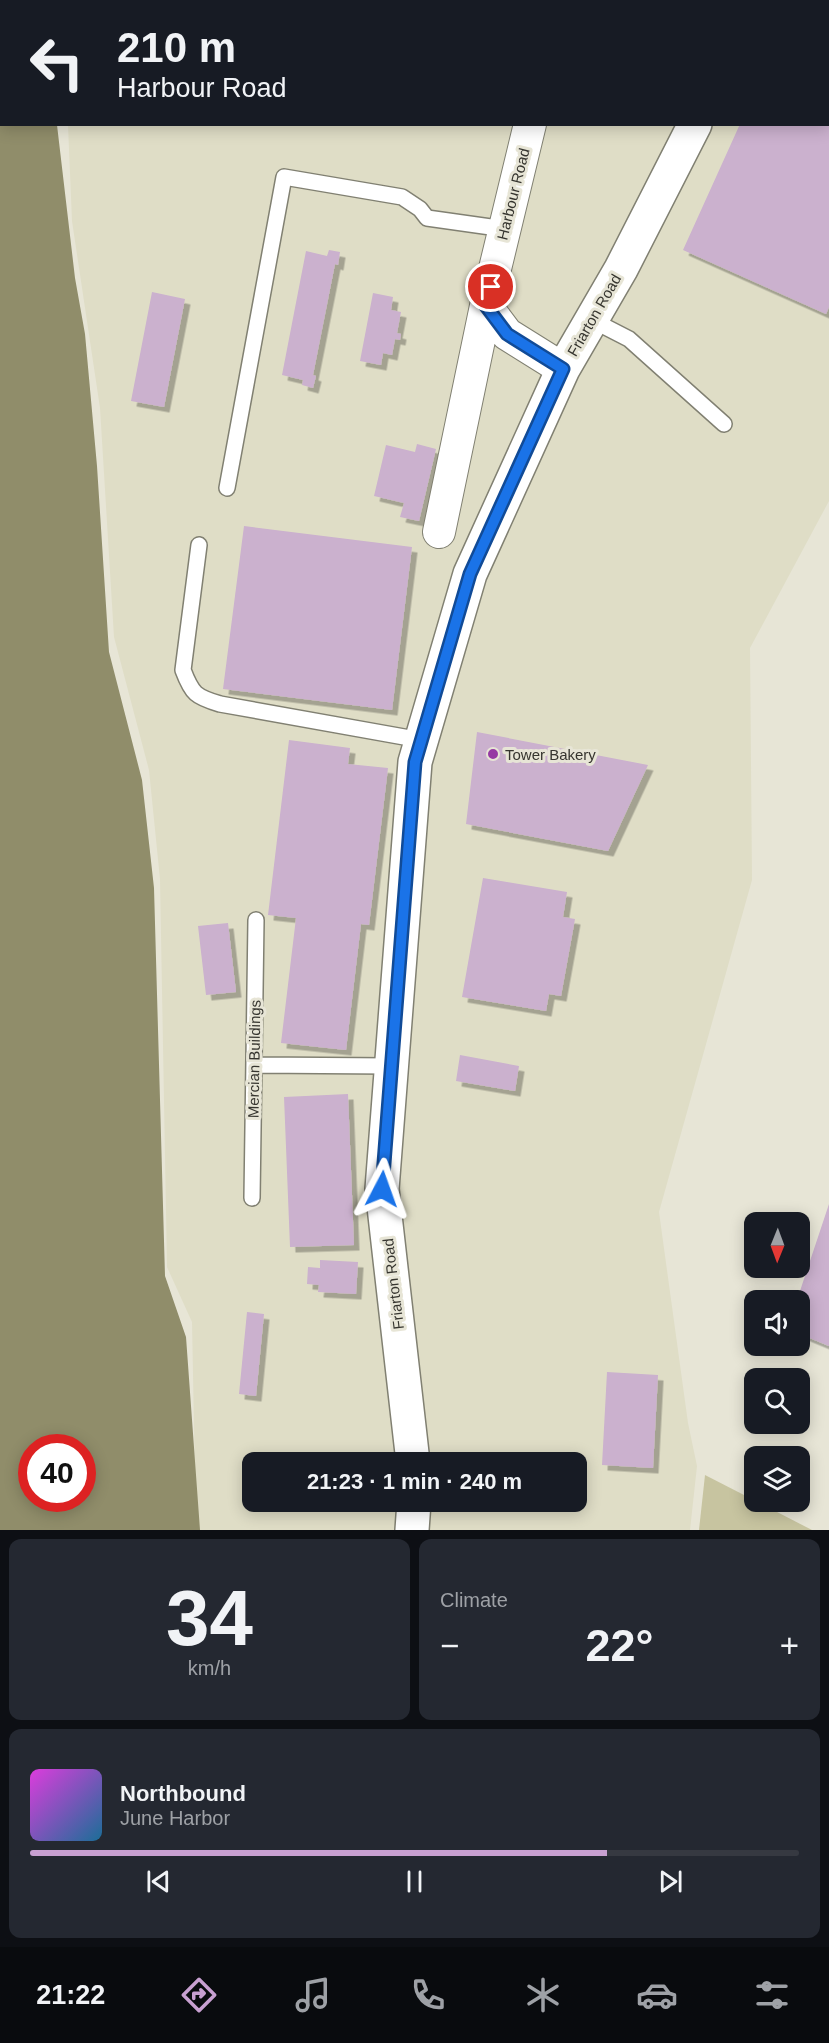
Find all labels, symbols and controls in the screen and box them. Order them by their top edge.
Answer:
icon: left [18,24,96,102]
text: 210 m [117,24,236,71]
text: Harbour Road [117,73,287,103]
street label: Harbour Road [493,146,533,242]
pin [465,261,516,312]
icon: arrive [474,270,507,303]
street label: Friarton Road [564,271,624,359]
place label: Tower Bakery [505,746,596,763]
marker: Tower Bakery [486,747,500,761]
street label: Mercian Buildings [244,1000,264,1118]
position arrow [350,1157,414,1221]
north arrow [744,1212,810,1278]
map controls [744,1212,810,1512]
street label: Friarton Road [379,1237,407,1331]
button: sound [744,1290,810,1356]
button: search [744,1368,810,1434]
speed limit sign: 40 [18,1434,96,1512]
button: layers [744,1446,810,1512]
text: 21:23 · 1 min · 240 m [307,1469,522,1494]
text: 34 [166,1574,253,1662]
text: Climate [440,1589,508,1611]
text: 22° [585,1620,654,1671]
text: − [440,1627,459,1664]
text: + [780,1627,799,1664]
text: km/h [188,1657,231,1679]
text: Northbound [120,1781,246,1806]
text: June Harbor [120,1807,230,1829]
icon: previous [142,1865,175,1898]
icon: pause [398,1865,431,1898]
icon: next [654,1865,687,1898]
icon: directions [178,1974,220,2016]
icon: music [292,1974,334,2016]
icon: phone [407,1974,449,2016]
icon: climate [522,1974,564,2016]
icon: car [636,1974,678,2016]
icon: filters [751,1974,793,2016]
text: 21:22 [36,1980,105,2010]

